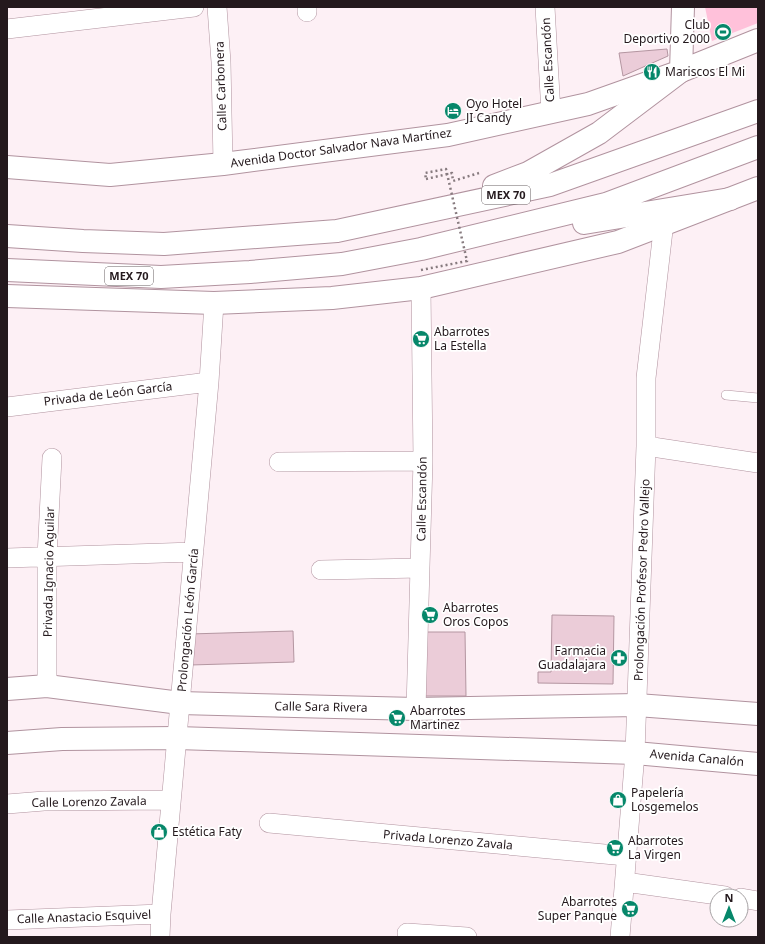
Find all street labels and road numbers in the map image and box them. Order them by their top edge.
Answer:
street label: Calle Escandón [537,17,558,103]
street label: Calle Carbonera [210,41,231,131]
street label: Avenida Doctor Salvador Nava Martínez [229,124,453,171]
road number: MEX 70 [482,186,530,204]
road number: MEX 70 [105,267,153,285]
street label: Privada de León García [43,377,173,410]
street label: Calle Escandón [412,456,431,542]
street label: Prolongación Profesor Pedro Vallejo [629,478,654,681]
street label: Privada Ignacio Aguilar [39,507,58,637]
street label: Prolongación León García [173,547,202,693]
street label: Calle Sara Rivera [274,697,368,716]
street label: Avenida Canalón [649,745,745,770]
street label: Calle Lorenzo Zavala [31,792,147,811]
street label: Privada Lorenzo Zavala [383,825,514,854]
street label: Calle Anastacio Esquivel [16,906,152,927]

